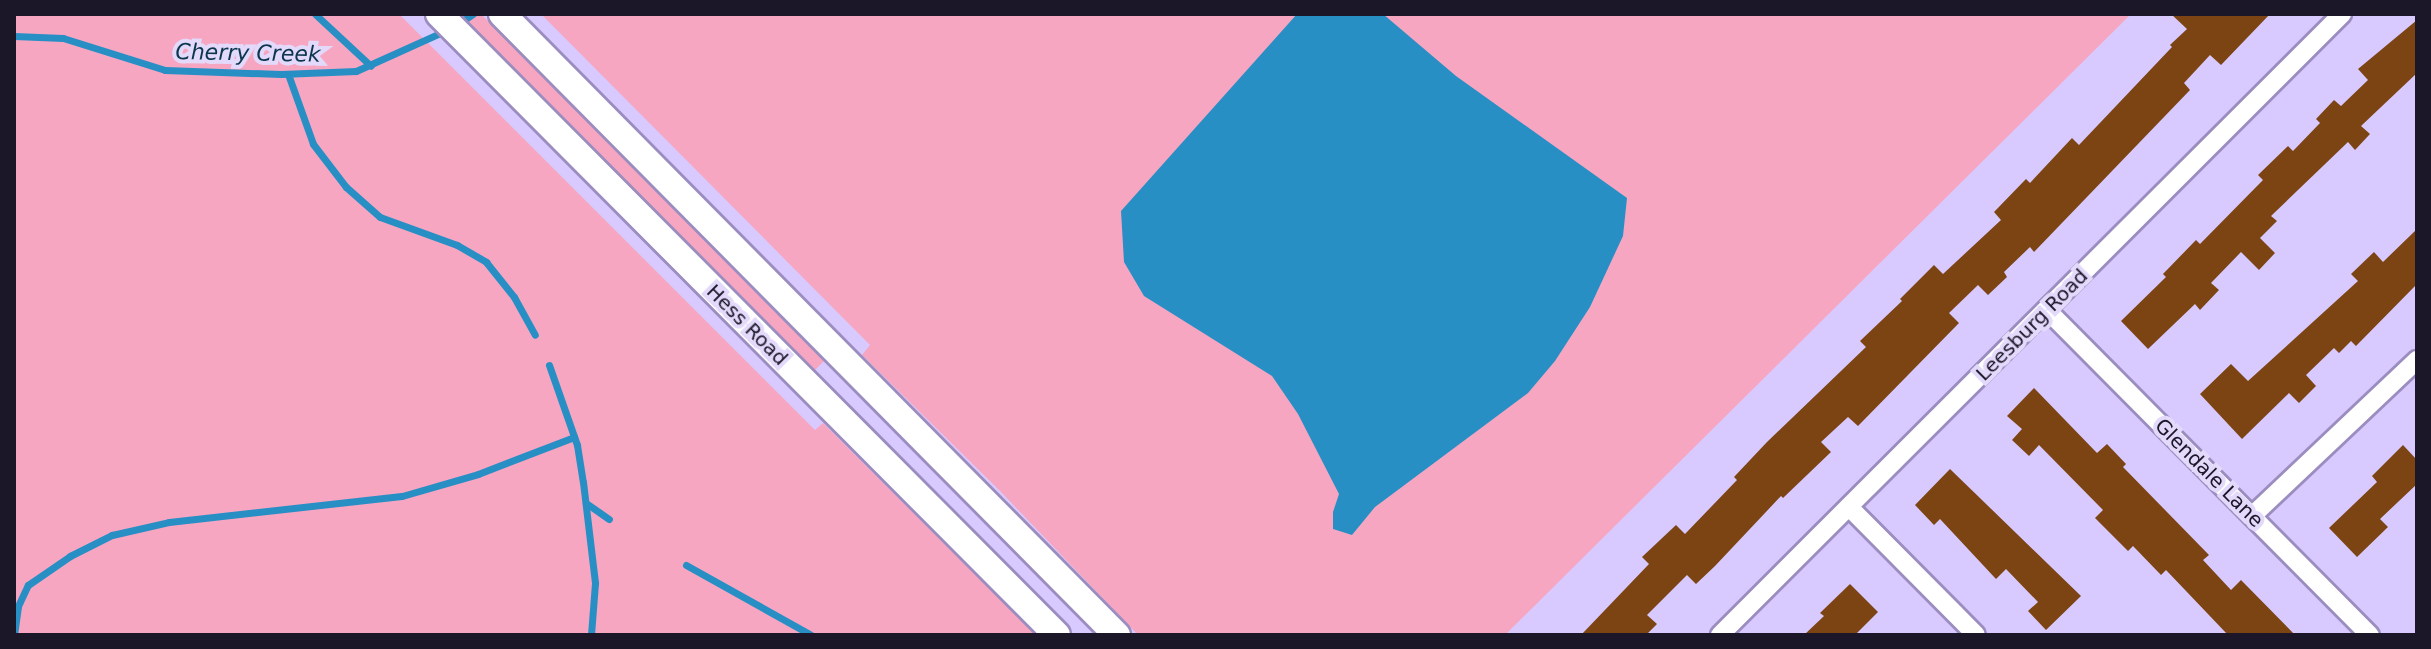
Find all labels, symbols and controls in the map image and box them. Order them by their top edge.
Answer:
water label: Cherry Creek [175,39,321,67]
street label: Leesburg Road [1971,264,2093,386]
street label: Hess Road [701,279,793,371]
street label: Glendale Lane [2150,414,2268,532]

